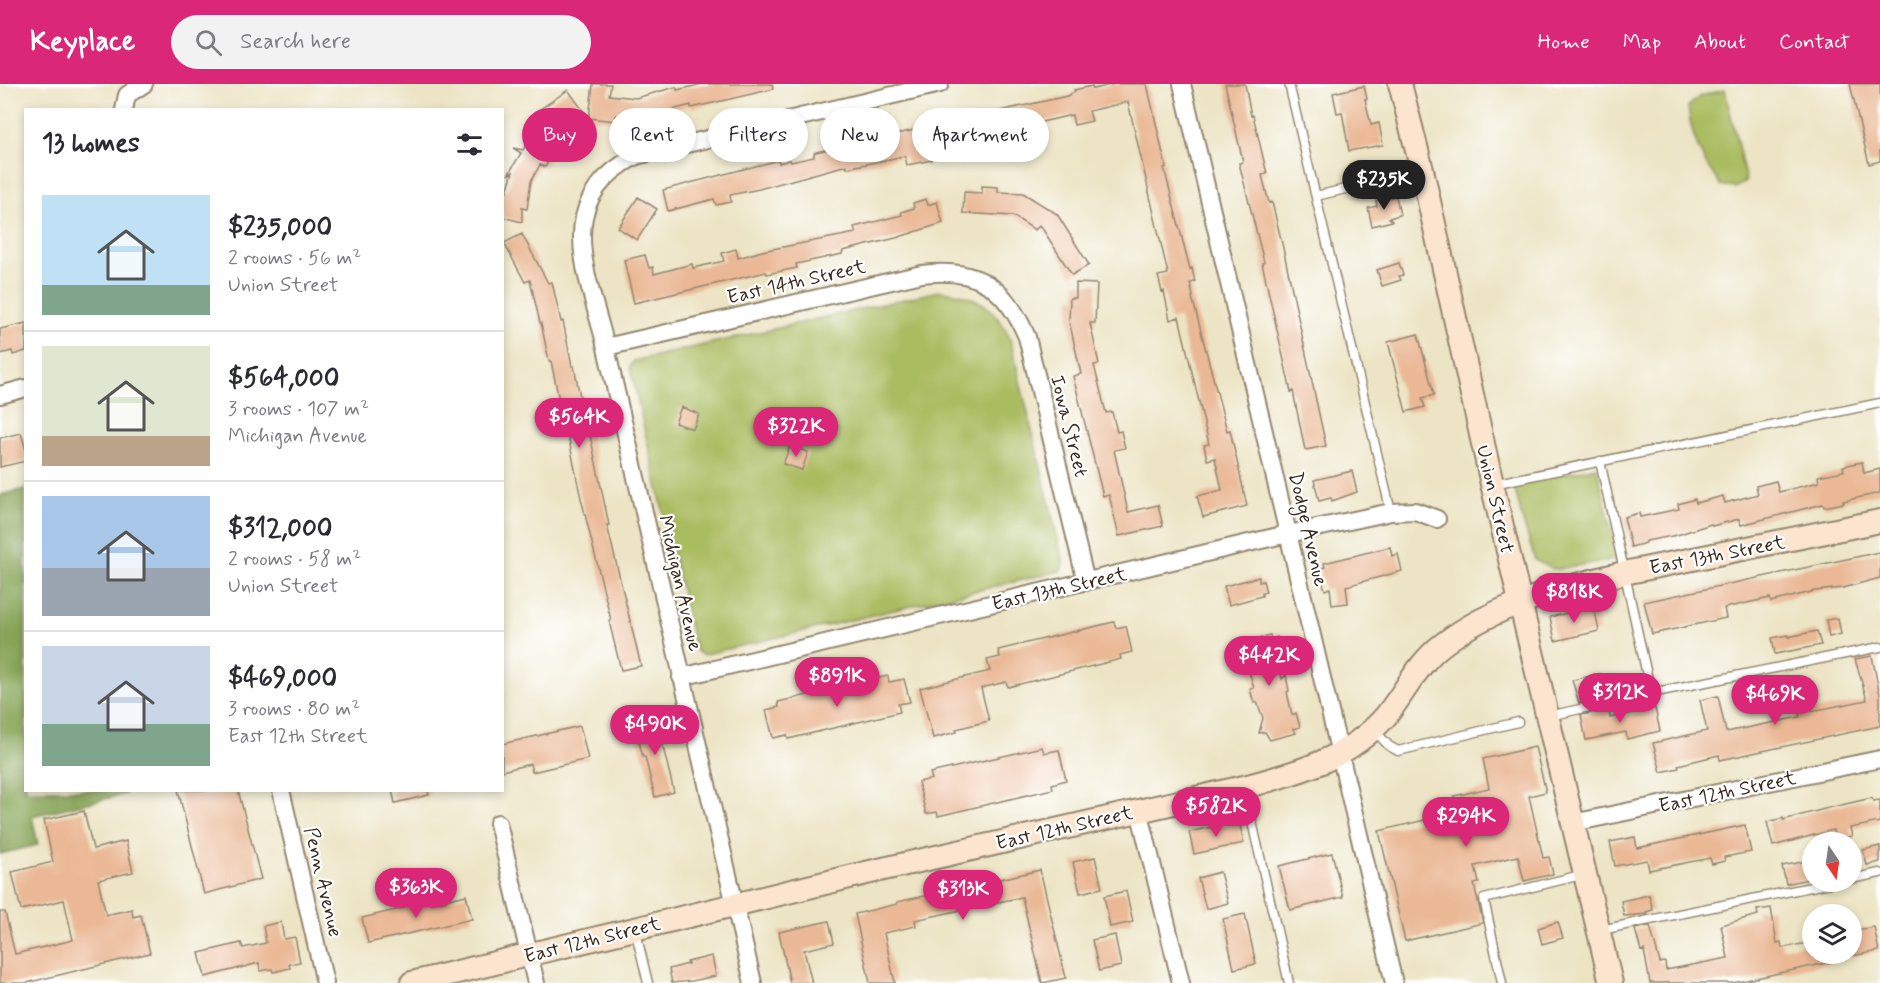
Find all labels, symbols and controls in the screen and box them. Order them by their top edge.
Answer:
search box [171,15,591,69]
text: Keyplace [30,24,135,61]
icon: search [192,26,225,59]
text: Search here [240,28,351,56]
text: Home [1538,28,1590,56]
text: Map [1623,28,1661,56]
text: About [1694,28,1746,56]
text: Contact [1779,28,1850,56]
chip: Buy [522,108,597,162]
chip: Rent [609,108,696,162]
chip: Filters [708,108,808,162]
chip: New [820,108,900,162]
chip: Apartment [912,108,1049,162]
text: 13 homes [42,127,140,161]
icon: filters [453,128,486,161]
pin: $235K [1342,160,1426,211]
text: $235K [1356,166,1412,193]
text: $235,000 [228,211,332,245]
icon: home [90,219,162,291]
text: 2 rooms · 56 m² [228,245,361,272]
street label: East 14th Street [724,253,868,312]
text: Union Street [228,272,338,299]
text: $564,000 [228,362,339,396]
icon: home [90,370,162,442]
street label: Iowa Street [1043,373,1094,480]
text: 3 rooms · 107 m² [228,396,369,423]
pin: $564K [537,398,621,449]
text: $564K [549,404,609,431]
pin: $322K [754,407,838,458]
text: $322K [767,413,825,440]
text: Michigan Avenue [228,423,367,450]
street label: Union Street [1469,443,1520,556]
street label: Dodge Avenue [1280,470,1334,589]
text: $312,000 [228,512,332,546]
street label: Michigan Avenue [651,513,708,654]
icon: home [90,520,162,592]
street label: East 13th Street [1647,529,1788,582]
text: 2 rooms · 58 m² [228,546,361,573]
street label: East 13th Street [989,561,1130,618]
text: Union Street [228,573,338,600]
pin: $818K [1532,573,1616,624]
text: $818K [1546,579,1602,606]
pin: $442K [1227,636,1311,687]
text: $442K [1238,642,1300,669]
pin: $891K [795,657,879,708]
text: $469,000 [228,662,337,696]
text: $891K [809,663,865,690]
icon: home [90,670,162,742]
pin: $312K [1578,673,1662,724]
pin: $469K [1733,675,1817,726]
text: $312K [1592,679,1648,706]
text: $469K [1745,681,1805,708]
text: 3 rooms · 80 m² [228,696,360,723]
pin: $490K [613,705,697,756]
text: $490K [624,711,686,738]
text: East 12th Street [228,723,368,750]
street label: East 12th Street [1656,765,1799,820]
pin: $582K [1174,787,1258,838]
text: $582K [1186,793,1246,820]
pin: $294K [1424,797,1508,848]
street label: East 12th Street [993,800,1136,857]
text: $294K [1436,803,1496,830]
street label: Penn Avenue [297,825,348,940]
north arrow [1802,832,1862,892]
map controls [1802,832,1862,964]
pin: $363K [374,868,458,919]
pin: $313K [921,870,1005,921]
text: $363K [389,874,443,901]
text: $313K [937,876,989,903]
button: layers [1802,904,1862,964]
street label: East 12th Street [521,910,664,970]

